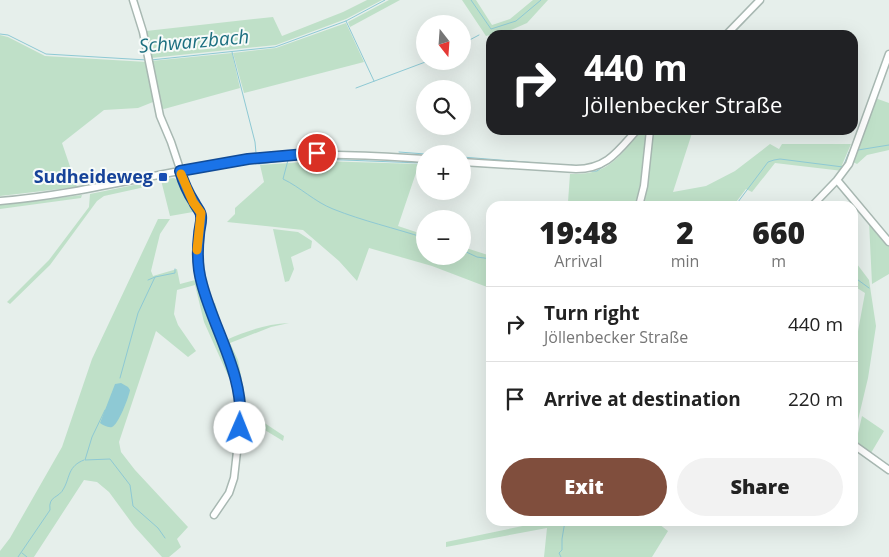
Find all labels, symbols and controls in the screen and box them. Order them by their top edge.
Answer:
north arrow [416,15,471,70]
map controls [416,15,471,265]
water label: Schwarzbach [138,23,250,59]
text: 440 m [584,44,688,91]
icon: right [501,50,566,115]
button: search [416,80,471,135]
text: Jöllenbecker Straße [584,89,782,119]
pin [296,132,338,174]
icon: arrive [303,139,331,167]
button: + [416,145,471,200]
place label: Sudheideweg [34,164,153,188]
marker: Sudheideweg [157,171,169,183]
button: − [416,210,471,265]
text: 19:48 [539,212,618,253]
text: 2 [676,212,694,253]
text: 660 [752,212,805,253]
text: Arrival [554,250,602,272]
text: min [671,250,699,272]
text: m [771,250,786,272]
text: Turn right [544,300,639,326]
icon: right [501,310,529,338]
text: 440 m [788,311,843,337]
text: Jöllenbecker Straße [544,326,688,348]
icon: arrive [501,385,529,413]
text: Arrive at destination [544,386,741,412]
text: 220 m [788,386,843,412]
position arrow [213,401,265,453]
button: Exit [501,458,667,516]
button: Share [677,458,843,516]

